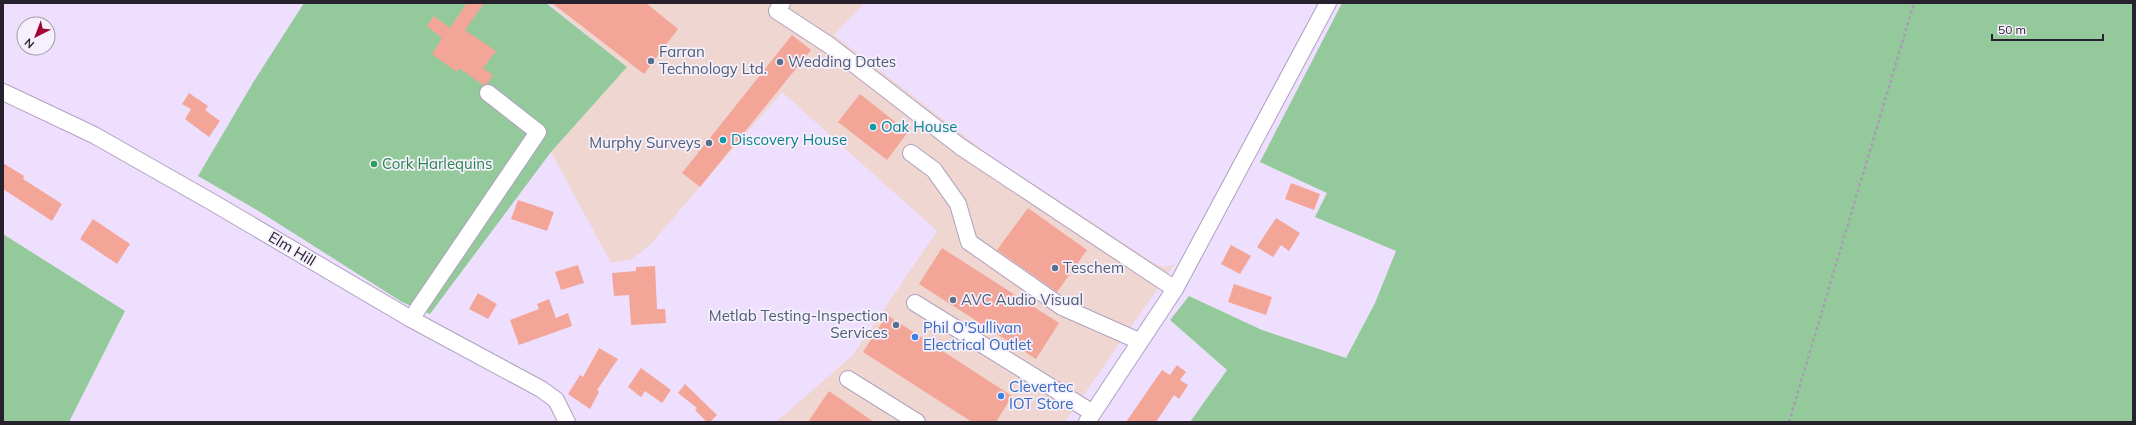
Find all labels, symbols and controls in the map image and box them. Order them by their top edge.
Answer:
north arrow [16,16,56,56]
scale bar [1992,16,2103,42]
text: 50 m [1998,22,2026,37]
text: N [22,35,37,51]
place label: Farran Technology Ltd. [659,42,767,78]
place label: Wedding Dates [788,52,896,71]
marker: Farran Technology Ltd. [646,56,656,66]
marker: Wedding Dates [775,57,785,67]
place label: Oak House [881,117,958,136]
marker: Oak House [868,122,878,132]
place label: Discovery House [731,130,847,149]
place label: Murphy Surveys [589,133,701,152]
marker: Discovery House [718,135,728,145]
marker: Murphy Surveys [704,138,714,148]
place label: Cork Harlequins [382,154,493,173]
marker: Cork Harlequins [369,159,379,169]
street label: Elm Hill [265,227,319,270]
place label: Teschem [1063,258,1124,277]
marker: Teschem [1050,263,1060,273]
place label: AVC Audio Visual [961,290,1083,309]
marker: AVC Audio Visual [948,295,958,305]
place label: Metlab Testing-Inspection Services [709,306,888,342]
place label: Phil O'Sullivan Electrical Outlet [923,318,1032,354]
marker: Metlab Testing-Inspection Services [891,320,901,330]
marker: Phil O'Sullivan Electrical Outlet [910,332,920,342]
place label: Clevertec IOT Store [1009,377,1074,413]
marker: Clevertec IOT Store [996,391,1006,401]

